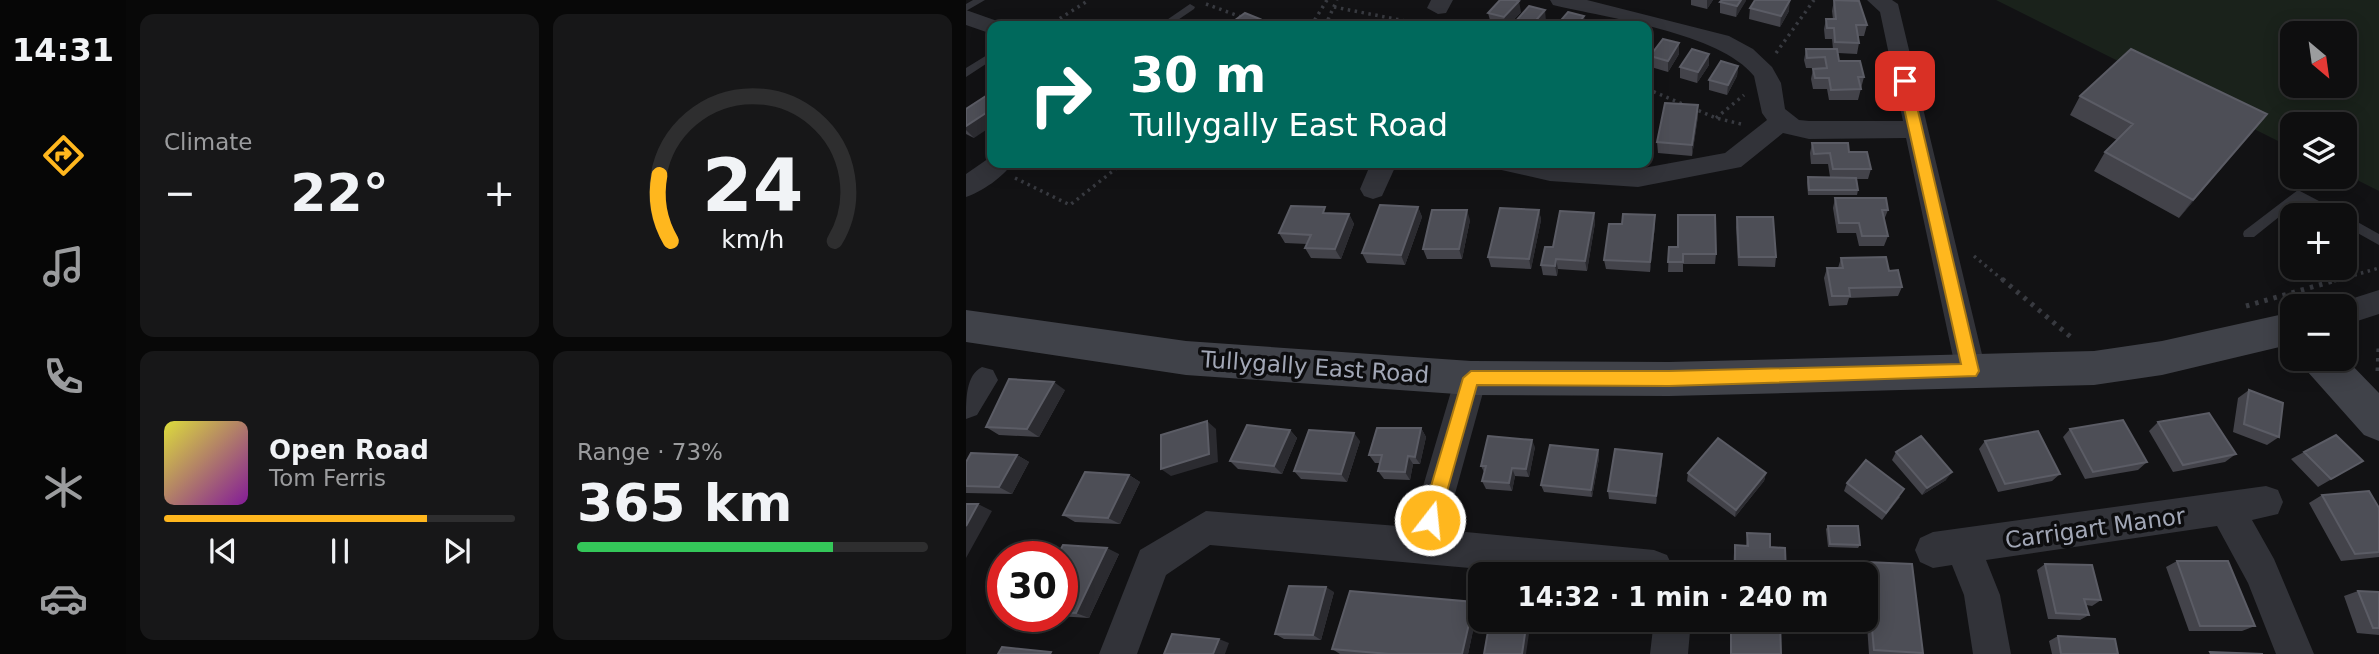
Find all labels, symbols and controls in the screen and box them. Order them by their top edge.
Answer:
north arrow [2280,21,2357,98]
map controls [2280,21,2357,371]
text: 14:31 [12,31,114,69]
text: 30 m [1130,47,1266,104]
icon: right [1015,49,1106,140]
pin [1875,51,1935,111]
icon: arrive [1886,62,1924,100]
text: Tullygally East Road [1130,106,1448,144]
button: layers [2280,112,2357,189]
text: Climate [164,129,253,155]
icon: directions [39,131,88,180]
text: 24 [702,144,803,229]
text: 22° [290,163,389,223]
text: − [164,171,196,215]
text: + [483,171,515,215]
button: + [2280,203,2357,280]
text: km/h [721,225,784,254]
icon: music [39,242,88,291]
button: − [2280,294,2357,371]
street label: Tullygally East Road [1199,346,1430,388]
icon: phone [39,352,88,401]
text: Open Road [269,435,429,465]
text: Range · 73% [577,439,723,465]
icon: climate [39,463,88,512]
text: Tom Ferris [269,465,386,491]
text: 365 km [577,473,792,533]
position arrow [1393,483,1467,557]
street label: Carrigart Manor [2003,502,2187,554]
icon: previous [204,532,242,570]
icon: pause [321,532,359,570]
icon: next [438,532,476,570]
speed limit sign: 30 [987,541,1078,632]
icon: car [39,574,88,623]
text: 14:32 · 1 min · 240 m [1518,582,1828,612]

